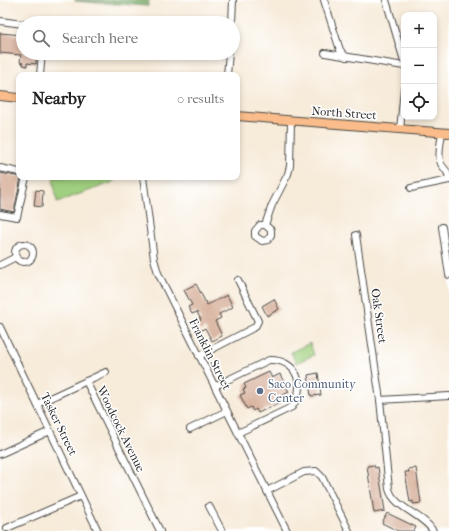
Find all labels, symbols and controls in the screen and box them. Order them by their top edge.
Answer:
map controls [401,12,437,120]
button: + [401,12,437,48]
search box [16,16,240,60]
icon: search [30,27,52,49]
text: Search here [62,29,138,47]
button: − [401,48,437,84]
button: locate [401,84,437,120]
text: Nearby [32,88,86,108]
text: 0 results [177,91,224,106]
street label: North Street [311,104,378,122]
street label: Oak Street [368,288,390,345]
street label: Franklin Street [186,316,234,393]
place label: Saco Community Center [268,377,356,405]
street label: Woodcock Avenue [94,383,148,474]
marker: Saco Community Center [255,386,265,396]
street label: Tasker Street [38,390,81,458]

